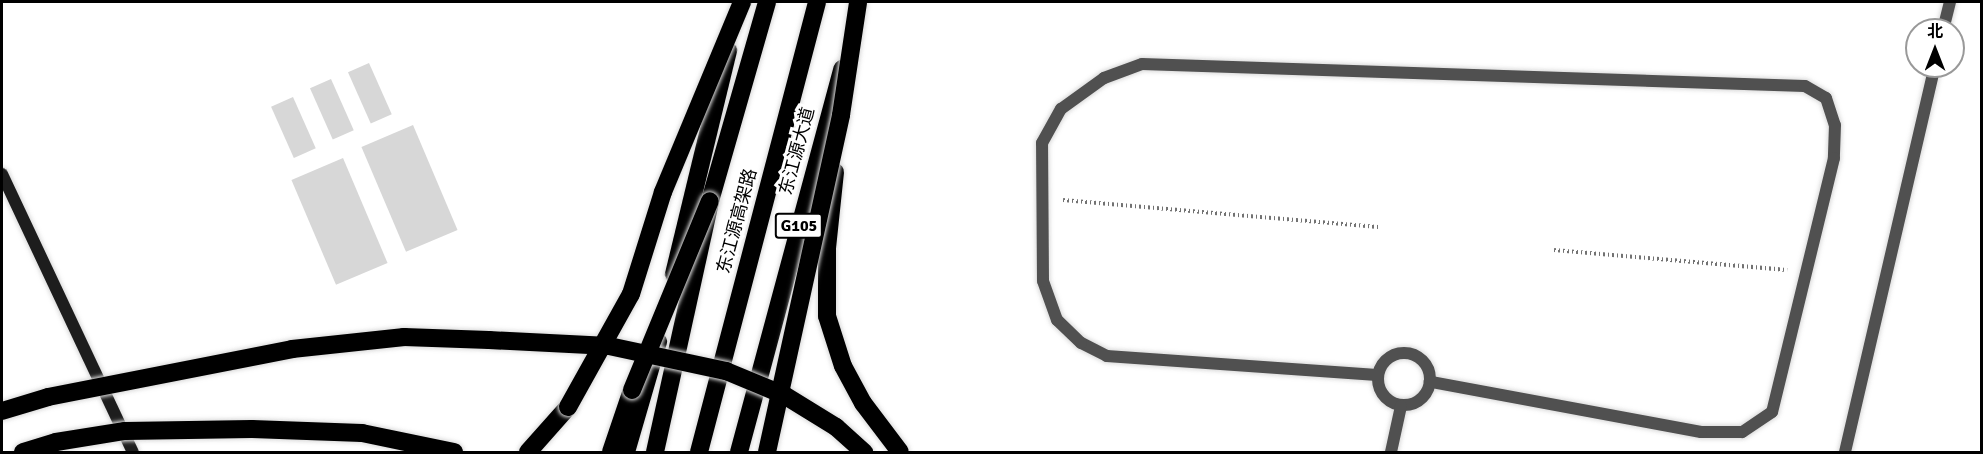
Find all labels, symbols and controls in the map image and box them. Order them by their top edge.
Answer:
north arrow [1905,18,1965,78]
text: 北 [1927,22,1943,42]
street label: 东江源大道 [775,105,819,197]
street label: 东江源高架路 [713,166,761,276]
road number: G105 [774,213,824,239]

